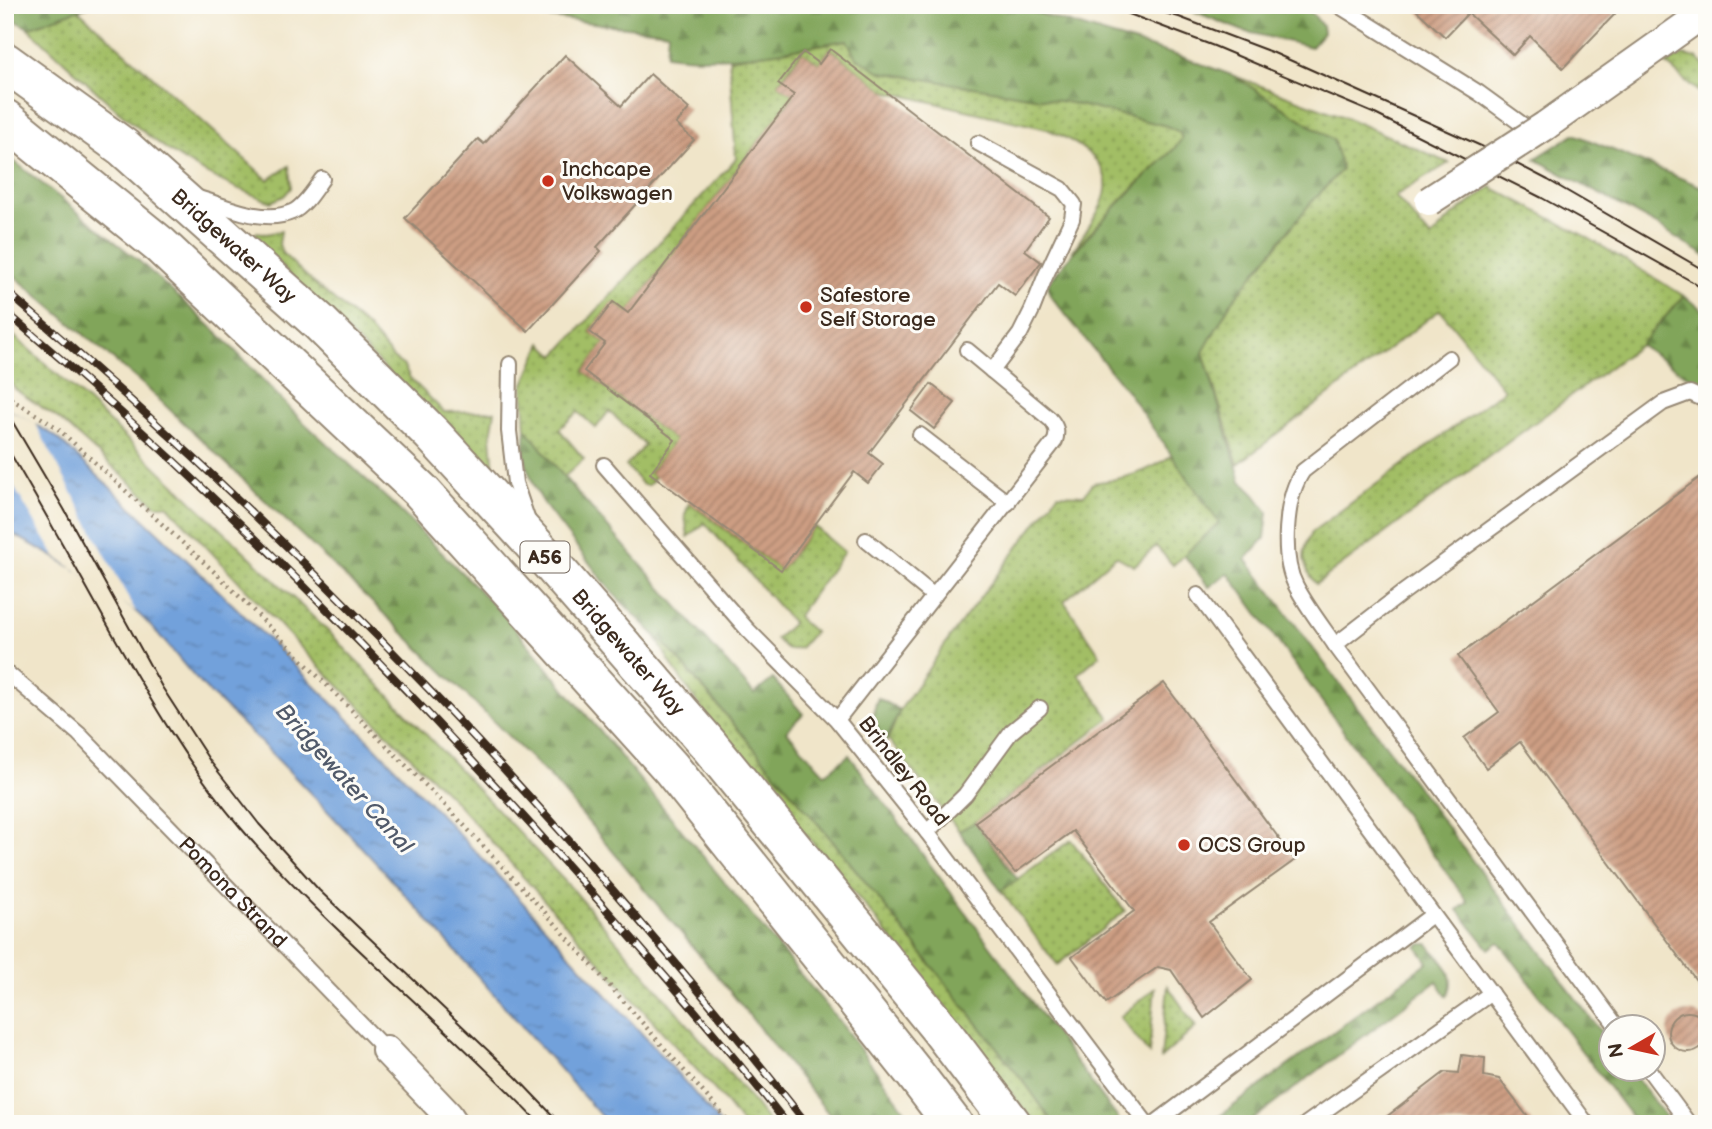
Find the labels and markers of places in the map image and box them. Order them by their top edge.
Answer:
place label: Inchcape Volkswagen [562,157,673,206]
marker: Inchcape Volkswagen [540,173,556,189]
place label: Safestore Self Storage [820,283,936,332]
marker: Safestore Self Storage [798,299,814,315]
place label: OCS Group [1198,833,1306,858]
marker: OCS Group [1176,837,1192,853]

